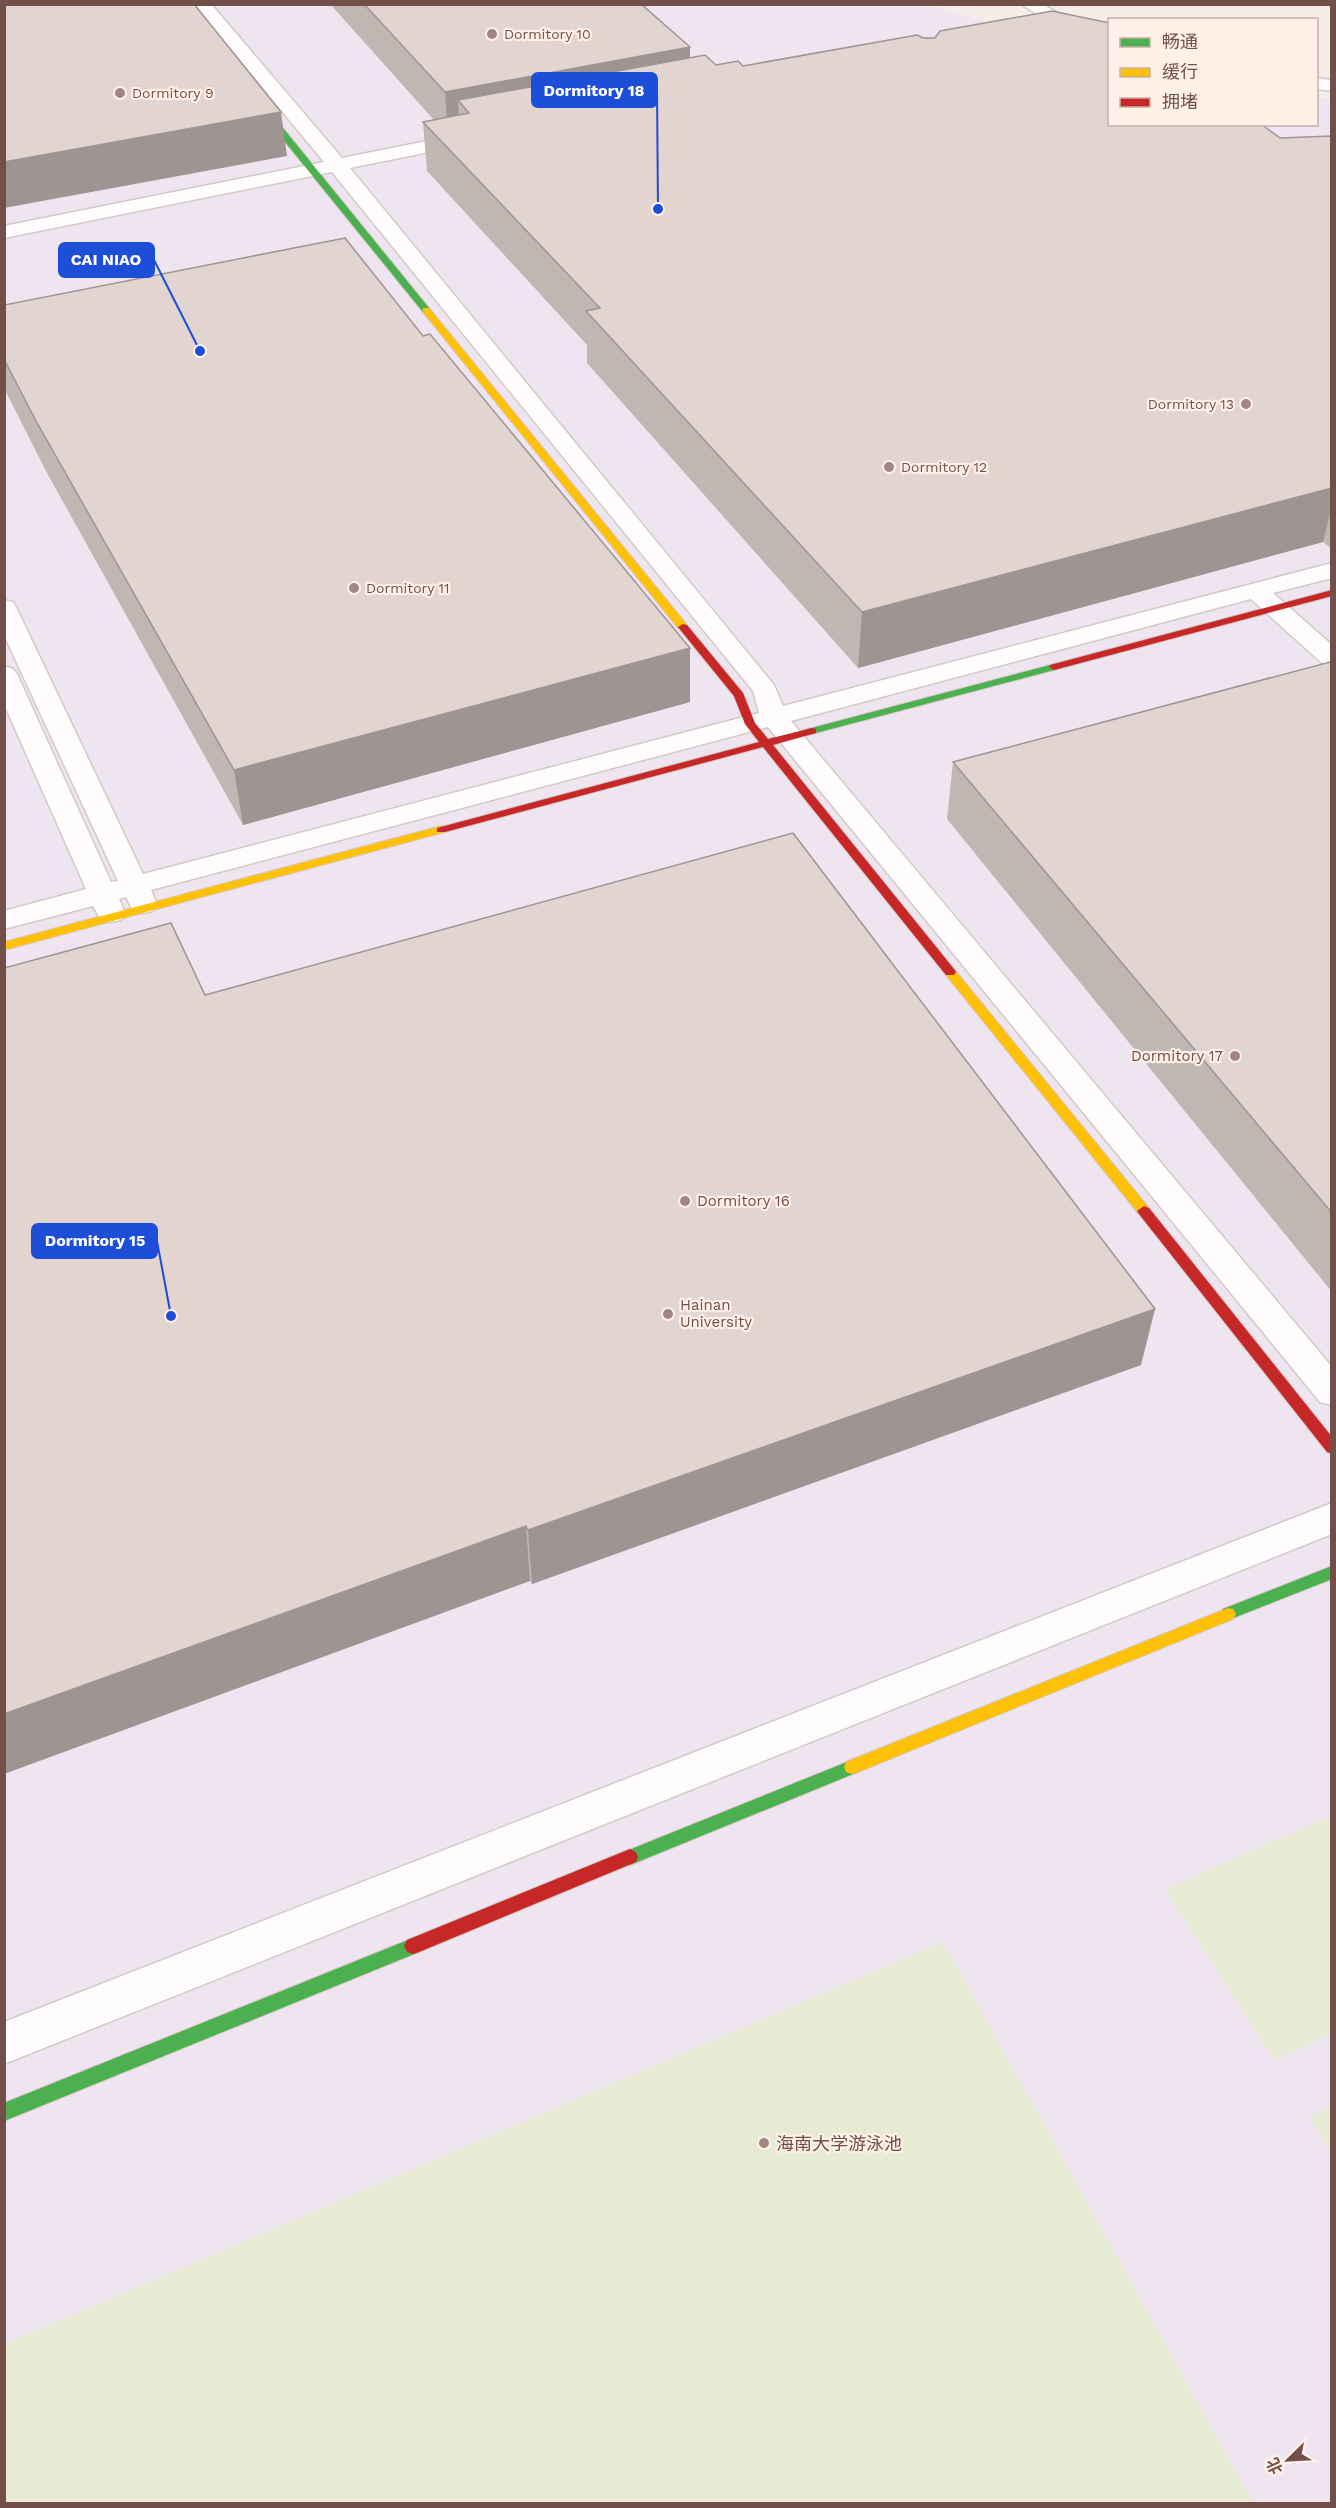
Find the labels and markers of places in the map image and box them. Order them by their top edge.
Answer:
place label: Dormitory 10 [504,26,591,42]
marker: Dormitory 10 [485,27,499,41]
callout: Dormitory 18 [532,73,657,107]
place label: Dormitory 9 [132,85,214,101]
marker: Dormitory 9 [113,86,127,100]
callout: CAI NIAO [59,243,154,277]
place label: Dormitory 13 [1148,396,1234,412]
marker: Dormitory 13 [1239,397,1253,411]
place label: Dormitory 12 [901,459,987,475]
marker: Dormitory 12 [882,460,896,474]
place label: Dormitory 11 [366,580,450,596]
marker: Dormitory 11 [347,581,361,595]
place label: Dormitory 17 [1131,1047,1223,1065]
marker: Dormitory 17 [1228,1049,1242,1063]
place label: Dormitory 16 [697,1192,790,1210]
marker: Dormitory 16 [678,1194,692,1208]
callout: Dormitory 15 [32,1224,157,1258]
place label: Hainan University [680,1296,752,1331]
marker: Hainan University [661,1307,675,1321]
place label: 海南大学游泳池 [776,2133,902,2154]
marker: 海南大学游泳池 [757,2136,771,2150]

